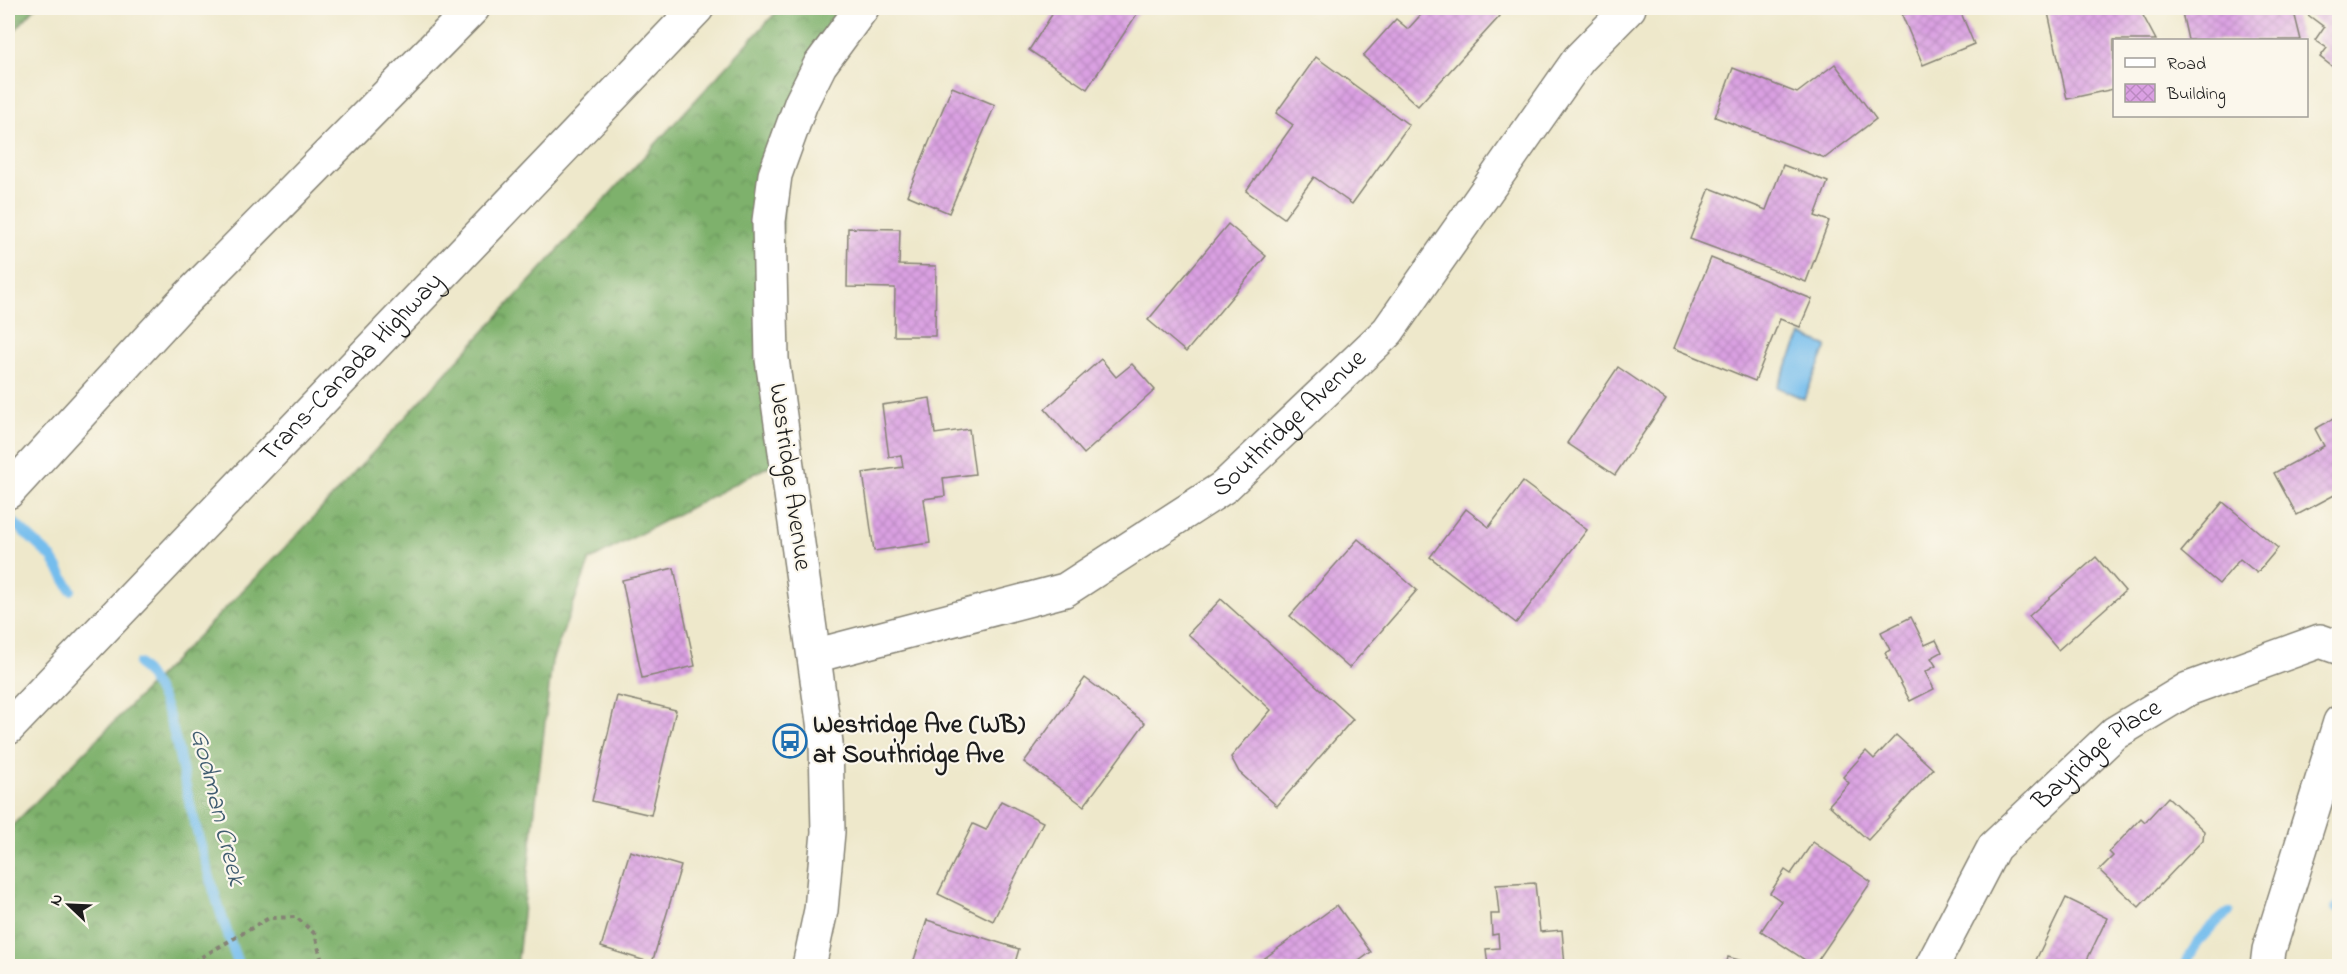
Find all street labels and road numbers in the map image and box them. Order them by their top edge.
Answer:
street label: Trans-Canada Highway [252,264,453,472]
street label: Southridge Avenue [1206,341,1376,508]
street label: Westridge Avenue [757,381,821,573]
street label: Bayridge Place [2024,690,2169,821]

